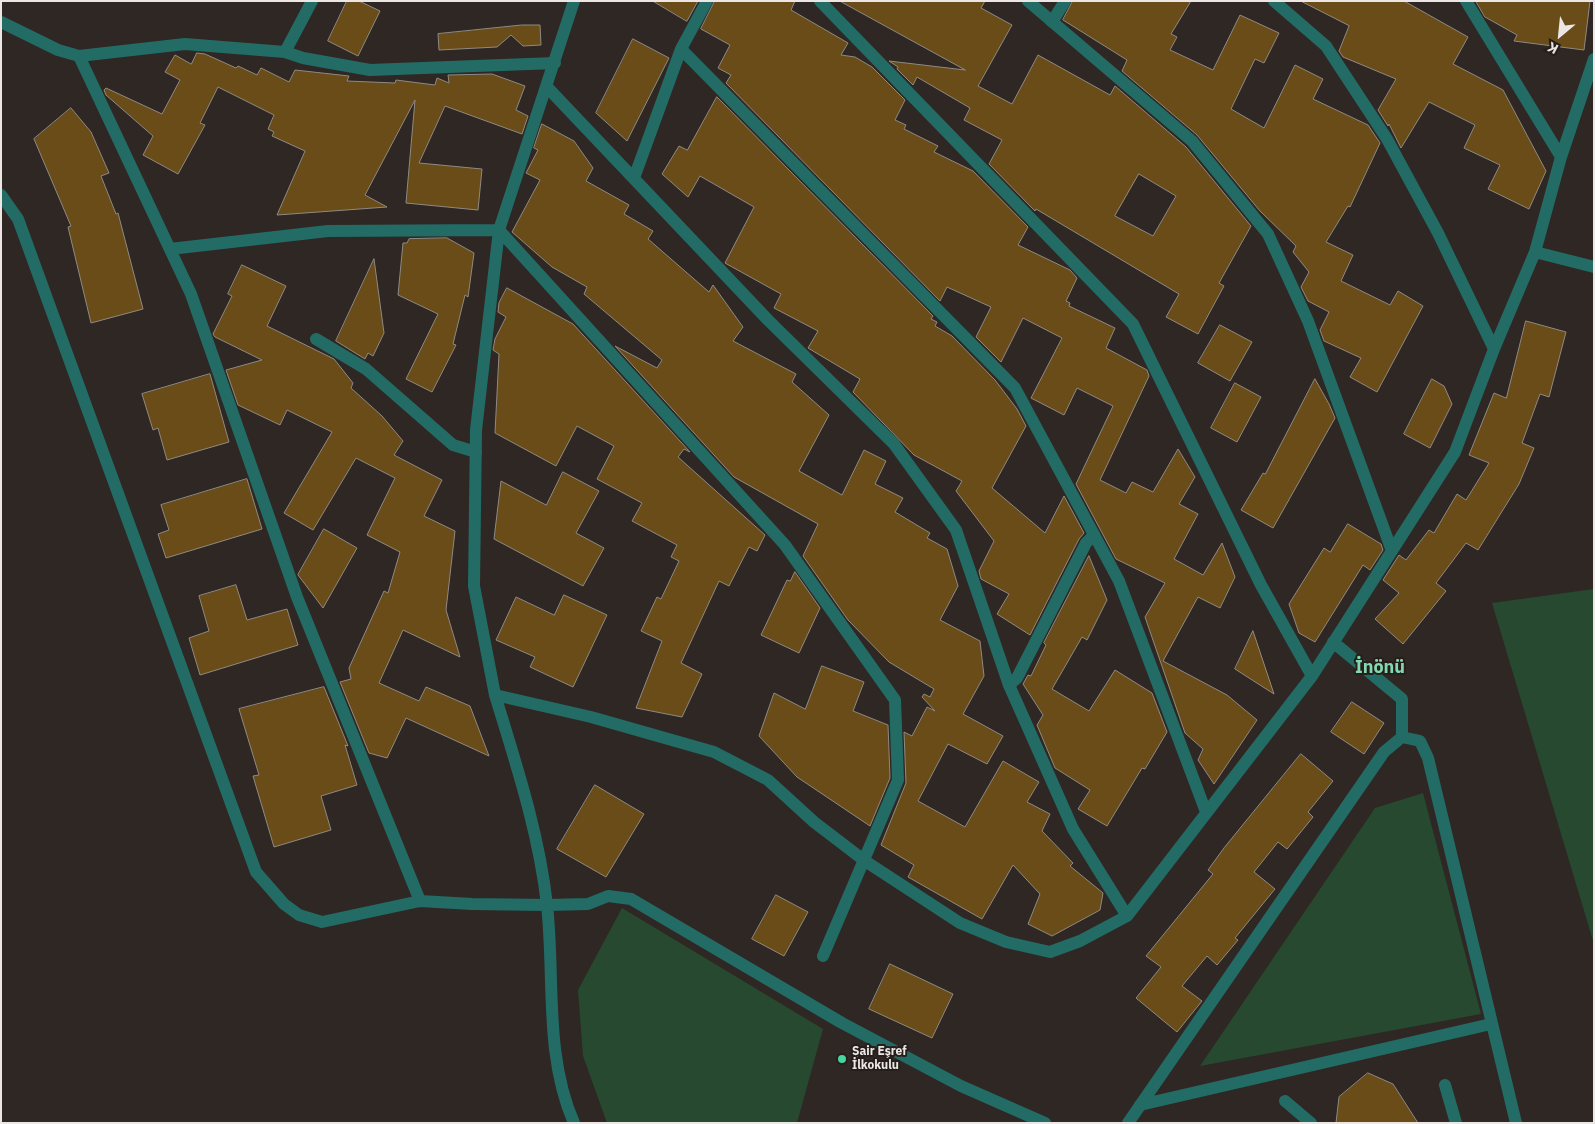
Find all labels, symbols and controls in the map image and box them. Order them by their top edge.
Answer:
north arrow [1535,10,1585,60]
text: K [1544,38,1561,58]
district label: İnönü [1355,657,1405,679]
place label: Şair Eşref İlkokulu [852,1045,907,1073]
marker: Şair Eşref İlkokulu [836,1053,848,1065]

